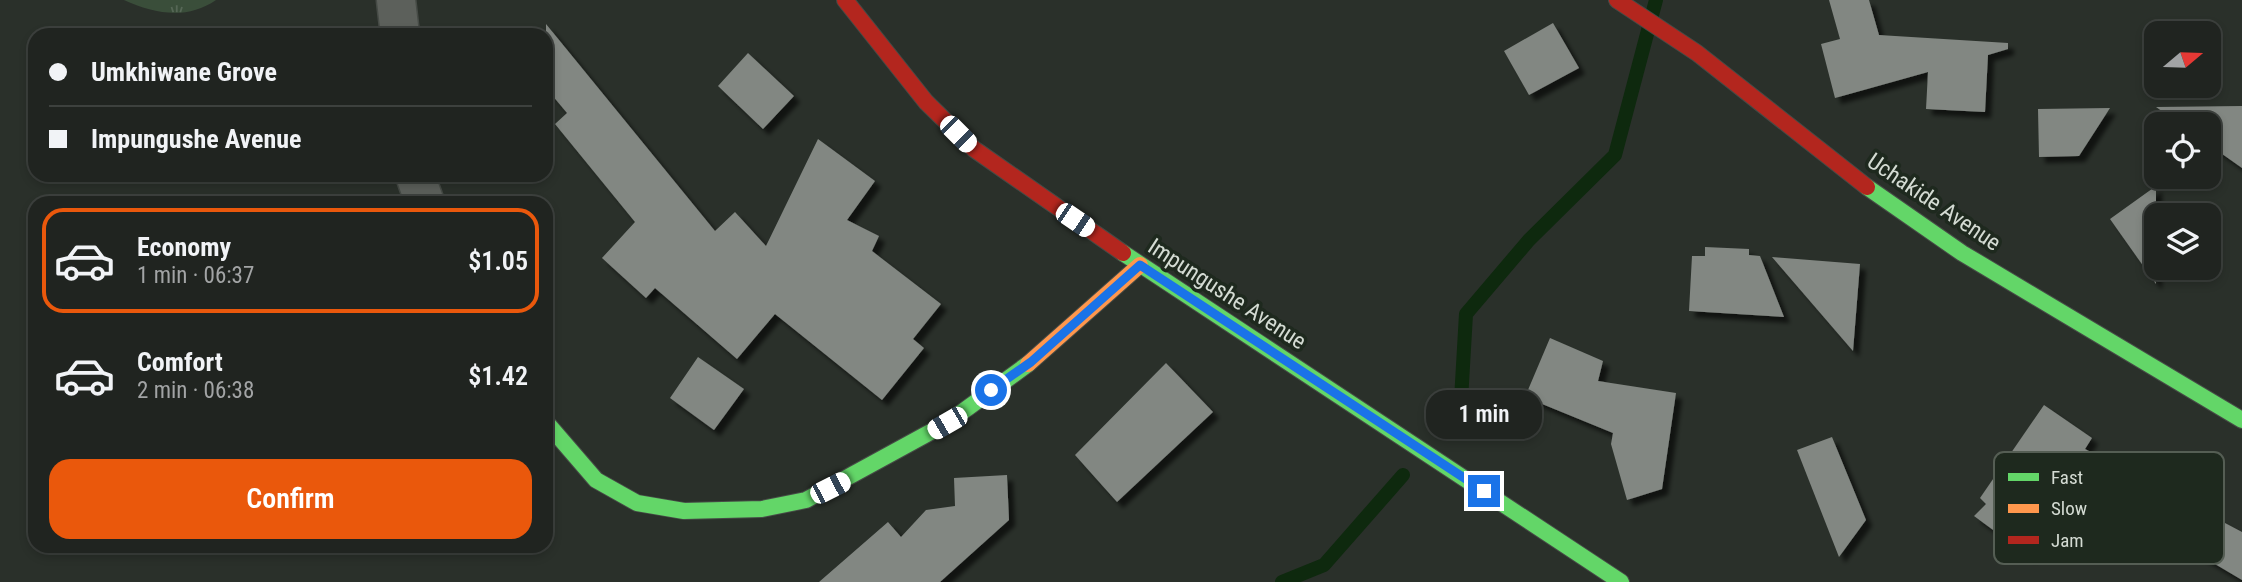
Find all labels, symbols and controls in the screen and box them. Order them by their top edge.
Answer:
north arrow [2144,21,2221,98]
map controls [2144,21,2221,280]
text: Umkhiwane Grove [91,57,277,87]
car [936,112,981,156]
button: locate [2144,112,2221,189]
text: Impungushe Avenue [91,124,302,154]
street label: Uchakide Avenue [1862,147,2006,257]
car [1052,200,1099,240]
button: layers [2144,203,2221,280]
icon: car [53,229,116,292]
text: Economy [137,232,231,262]
street label: Impungushe Avenue [1143,233,1311,355]
text: $1.05 [468,246,528,276]
text: 1 min · 06:37 [137,262,254,289]
icon: car [53,344,116,407]
text: Comfort [137,347,223,377]
text: $1.42 [468,361,528,391]
route start [975,374,1007,406]
text: 2 min · 06:38 [137,377,254,404]
callout: 1 min [1426,390,1542,438]
text: 1 min [1459,401,1509,428]
car [924,403,971,443]
legend [1994,452,2224,564]
button: Confirm [49,459,532,539]
text: Fast [2051,466,2083,489]
car [807,469,854,507]
route end [1468,475,1500,507]
text: Slow [2051,497,2087,520]
text: Jam [2051,529,2084,552]

